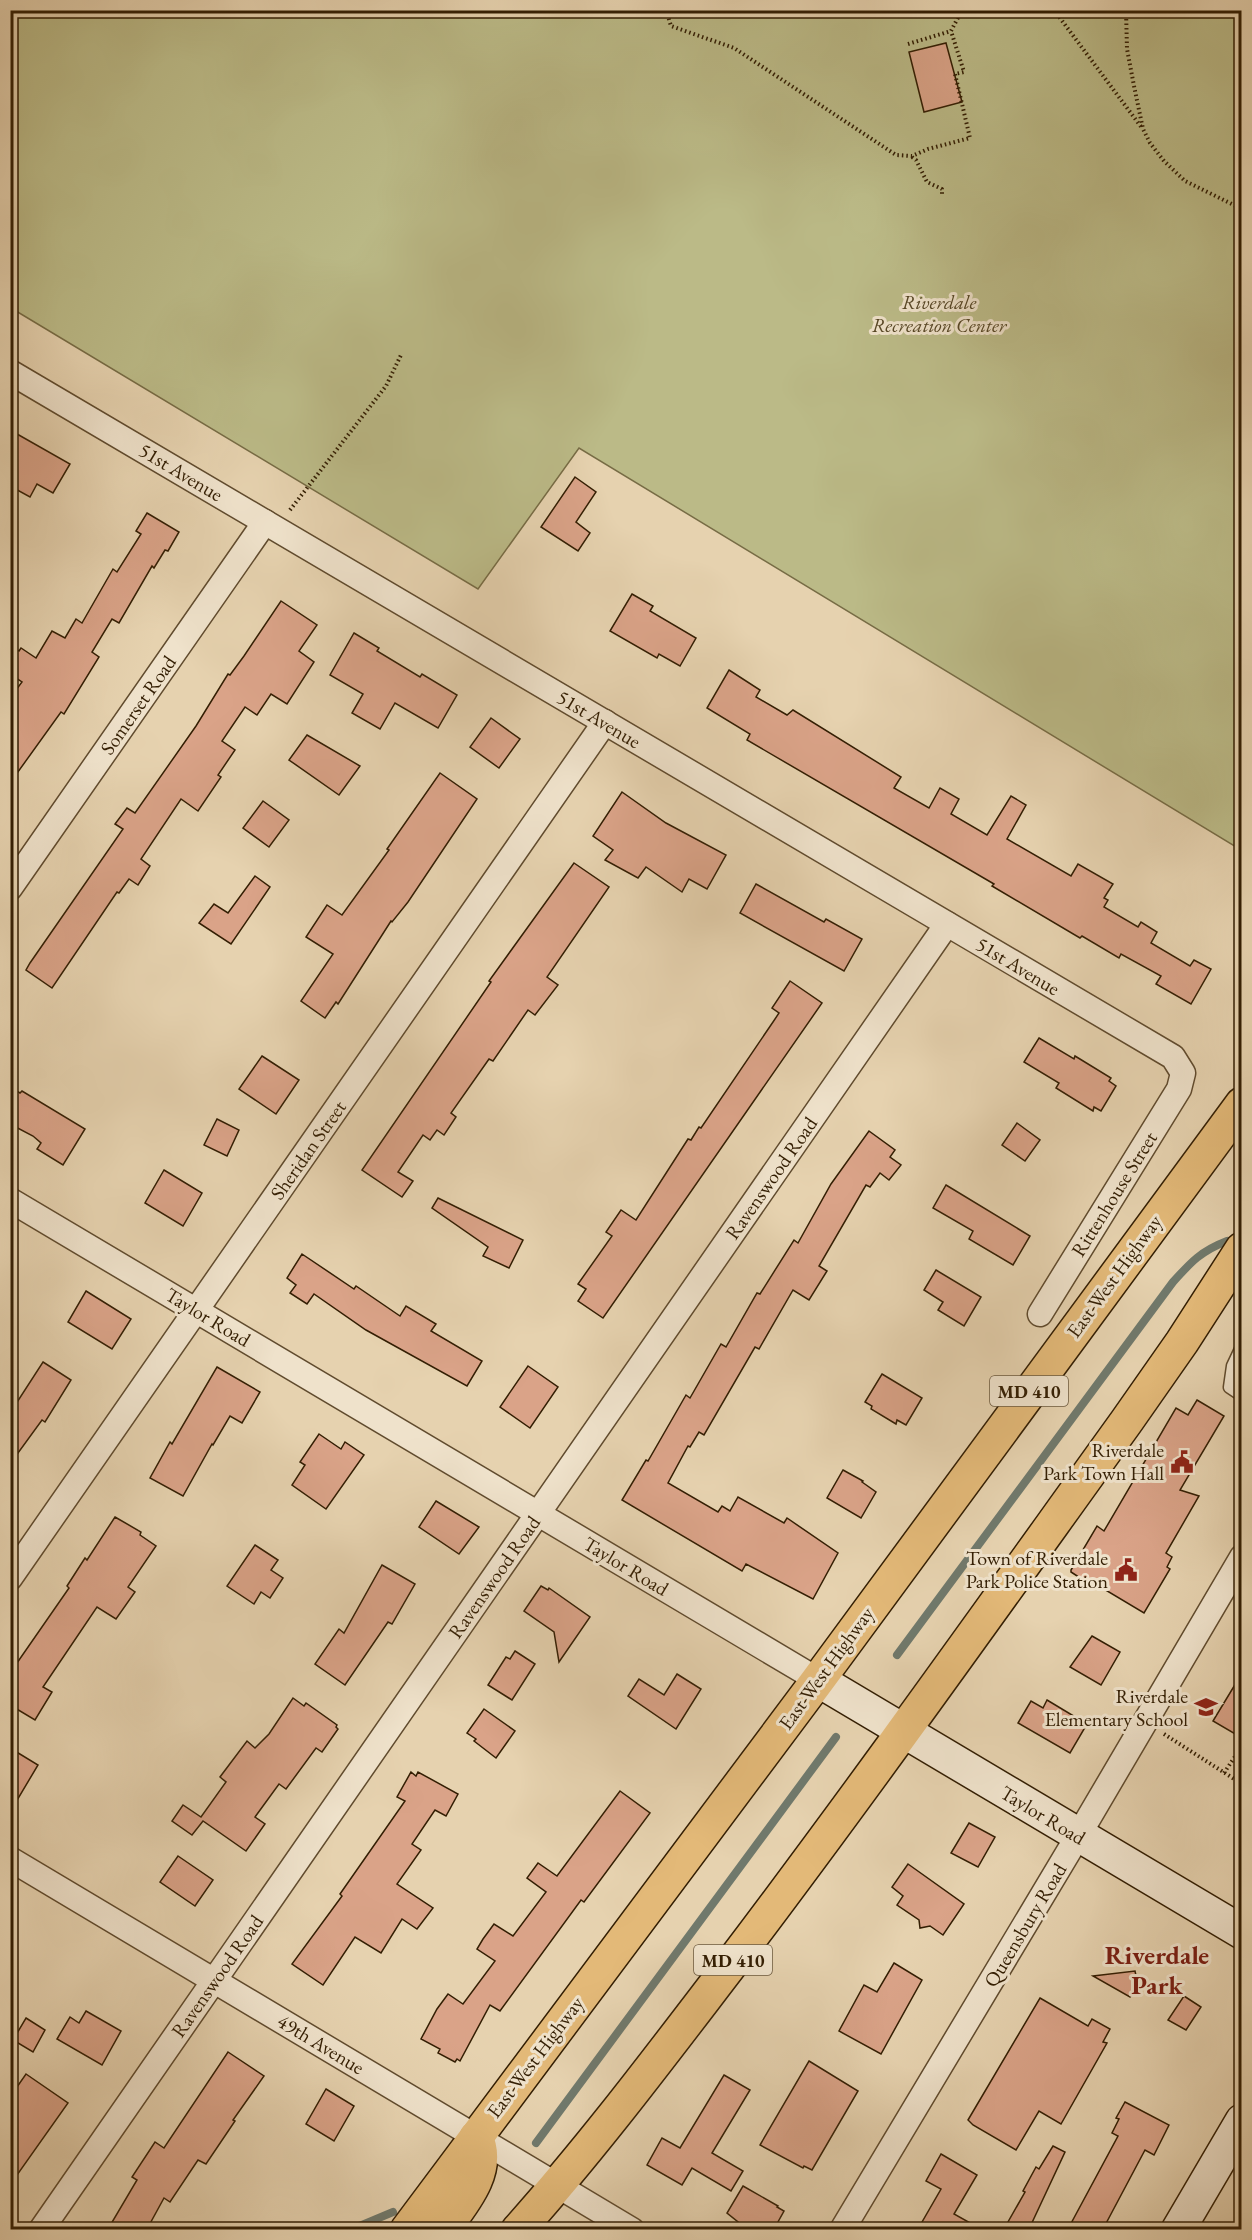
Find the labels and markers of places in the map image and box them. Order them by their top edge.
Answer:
place label: Riverdale Park Town Hall [1043,1437,1164,1486]
public building icon: Riverdale Park Town Hall [1169,1449,1195,1475]
place label: Town of Riverdale Park Police Station [966,1545,1108,1594]
public building icon: Town of Riverdale Park Police Station [1113,1557,1139,1583]
place label: Riverdale Elementary School [1044,1683,1188,1732]
school or university icon: Riverdale Elementary School [1193,1694,1219,1720]

